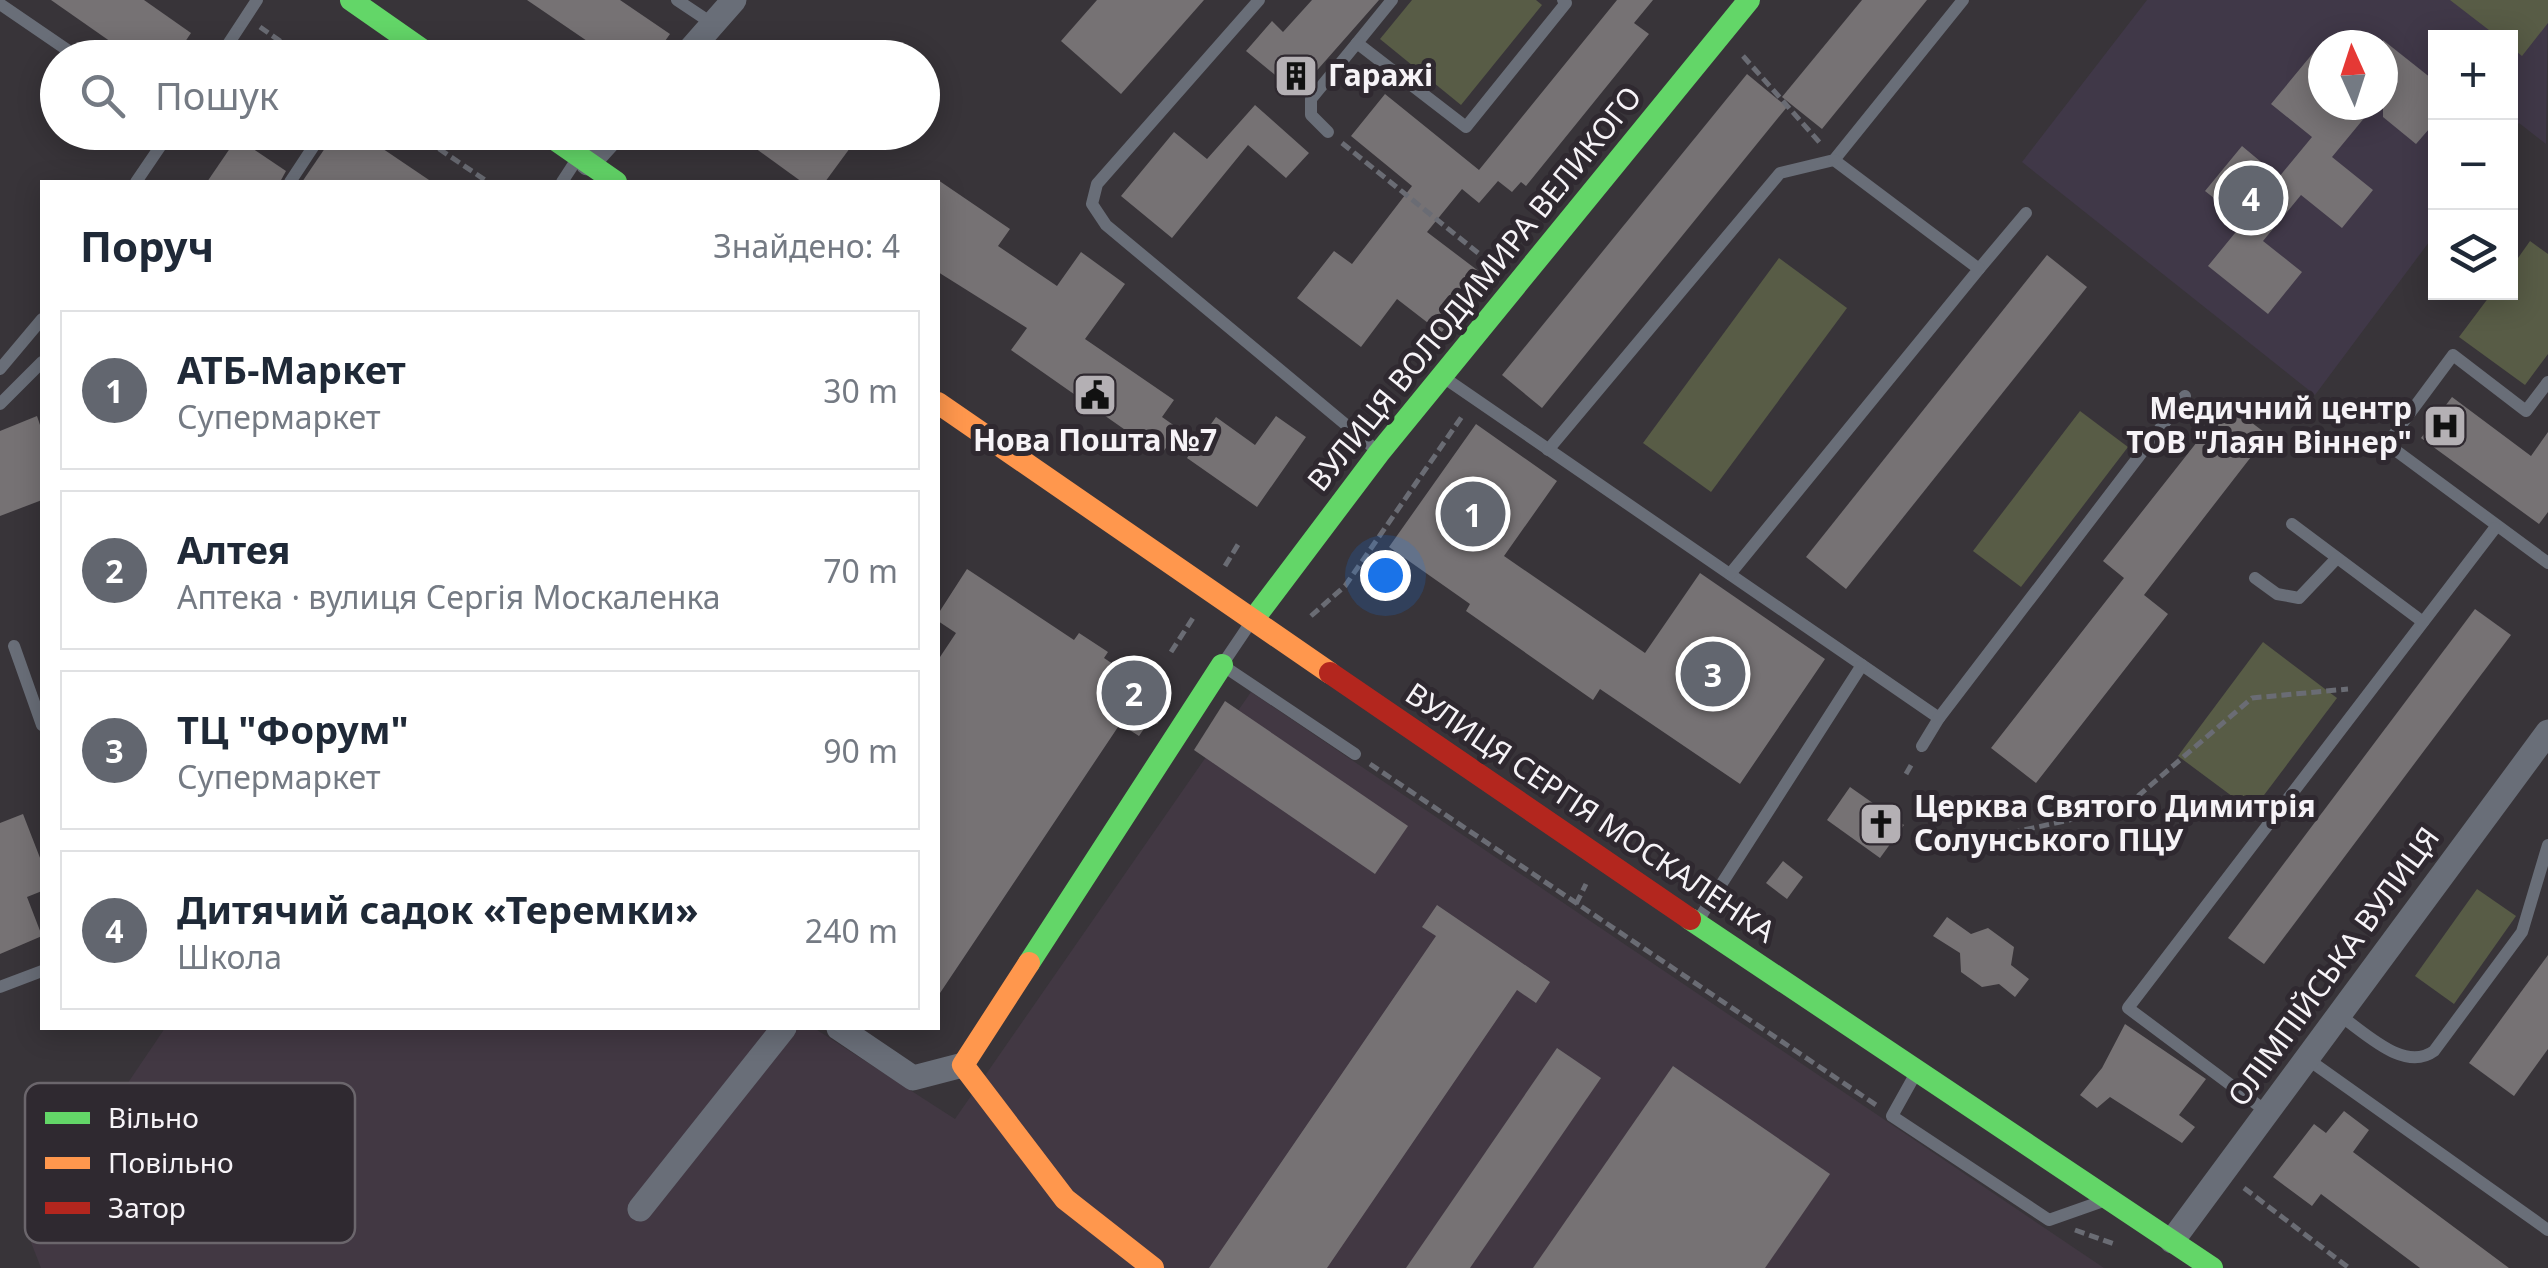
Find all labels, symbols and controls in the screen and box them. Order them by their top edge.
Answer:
north arrow [2308,30,2398,120]
map controls [2428,30,2518,300]
button: + [2428,30,2518,120]
search box [40,40,940,150]
building icon: Гаражі [1273,53,1319,99]
place label: Гаражі [1328,54,1433,95]
icon: search [75,68,130,123]
text: Пошук [155,69,279,121]
street label: ВУЛИЦЯ ВОЛОДИМИРА ВЕЛИКОГО [1297,77,1650,499]
button: − [2428,120,2518,210]
pin: 4 [2218,160,2284,236]
button: layers [2428,210,2518,300]
text: Поруч [80,217,214,274]
text: Знайдено: 4 [713,224,900,267]
text: АТБ-Маркет [177,343,406,395]
text: 1 [105,369,124,412]
text: 30 m [823,369,898,412]
public building icon: Нова Пошта №7 [1072,372,1118,418]
place label: Медичний центр ТОВ "Лаян Віннер" [2126,387,2412,462]
text: Супермаркет [177,395,381,438]
hospital icon: Медичний центр ТОВ "Лаян Віннер" [2422,403,2468,449]
place label: Нова Пошта №7 [973,419,1217,460]
pin: 1 [1440,476,1506,552]
text: Алтея [177,523,291,575]
text: 2 [105,549,124,592]
text: 70 m [823,549,898,592]
your location [1360,550,1411,601]
text: Аптека · вулиця Сергія Москаленка [177,575,721,618]
pin: 3 [1680,636,1746,712]
pin: 2 [1102,656,1166,730]
street label: ВУЛИЦЯ СЕРГІЯ МОСКАЛЕНКА [1398,672,1784,952]
text: ТЦ "Форум" [177,703,409,755]
text: 3 [105,729,124,772]
text: 90 m [823,729,898,772]
text: Супермаркет [177,755,381,798]
place label: Церква Святого Димитрія Солунського ПЦУ [1914,785,2316,860]
church icon: Церква Святого Димитрія Солунського ПЦУ [1858,801,1904,847]
street label: ОЛІМПІЙСЬКА ВУЛИЦЯ [2218,818,2448,1114]
text: Дитячий садок «Теремки» [177,883,699,935]
text: 4 [105,909,124,952]
text: 240 m [805,909,898,952]
text: Школа [177,935,282,978]
legend [25,1083,355,1243]
text: Вільно [108,1098,199,1136]
text: Повільно [108,1143,234,1181]
text: Затор [108,1188,186,1226]

